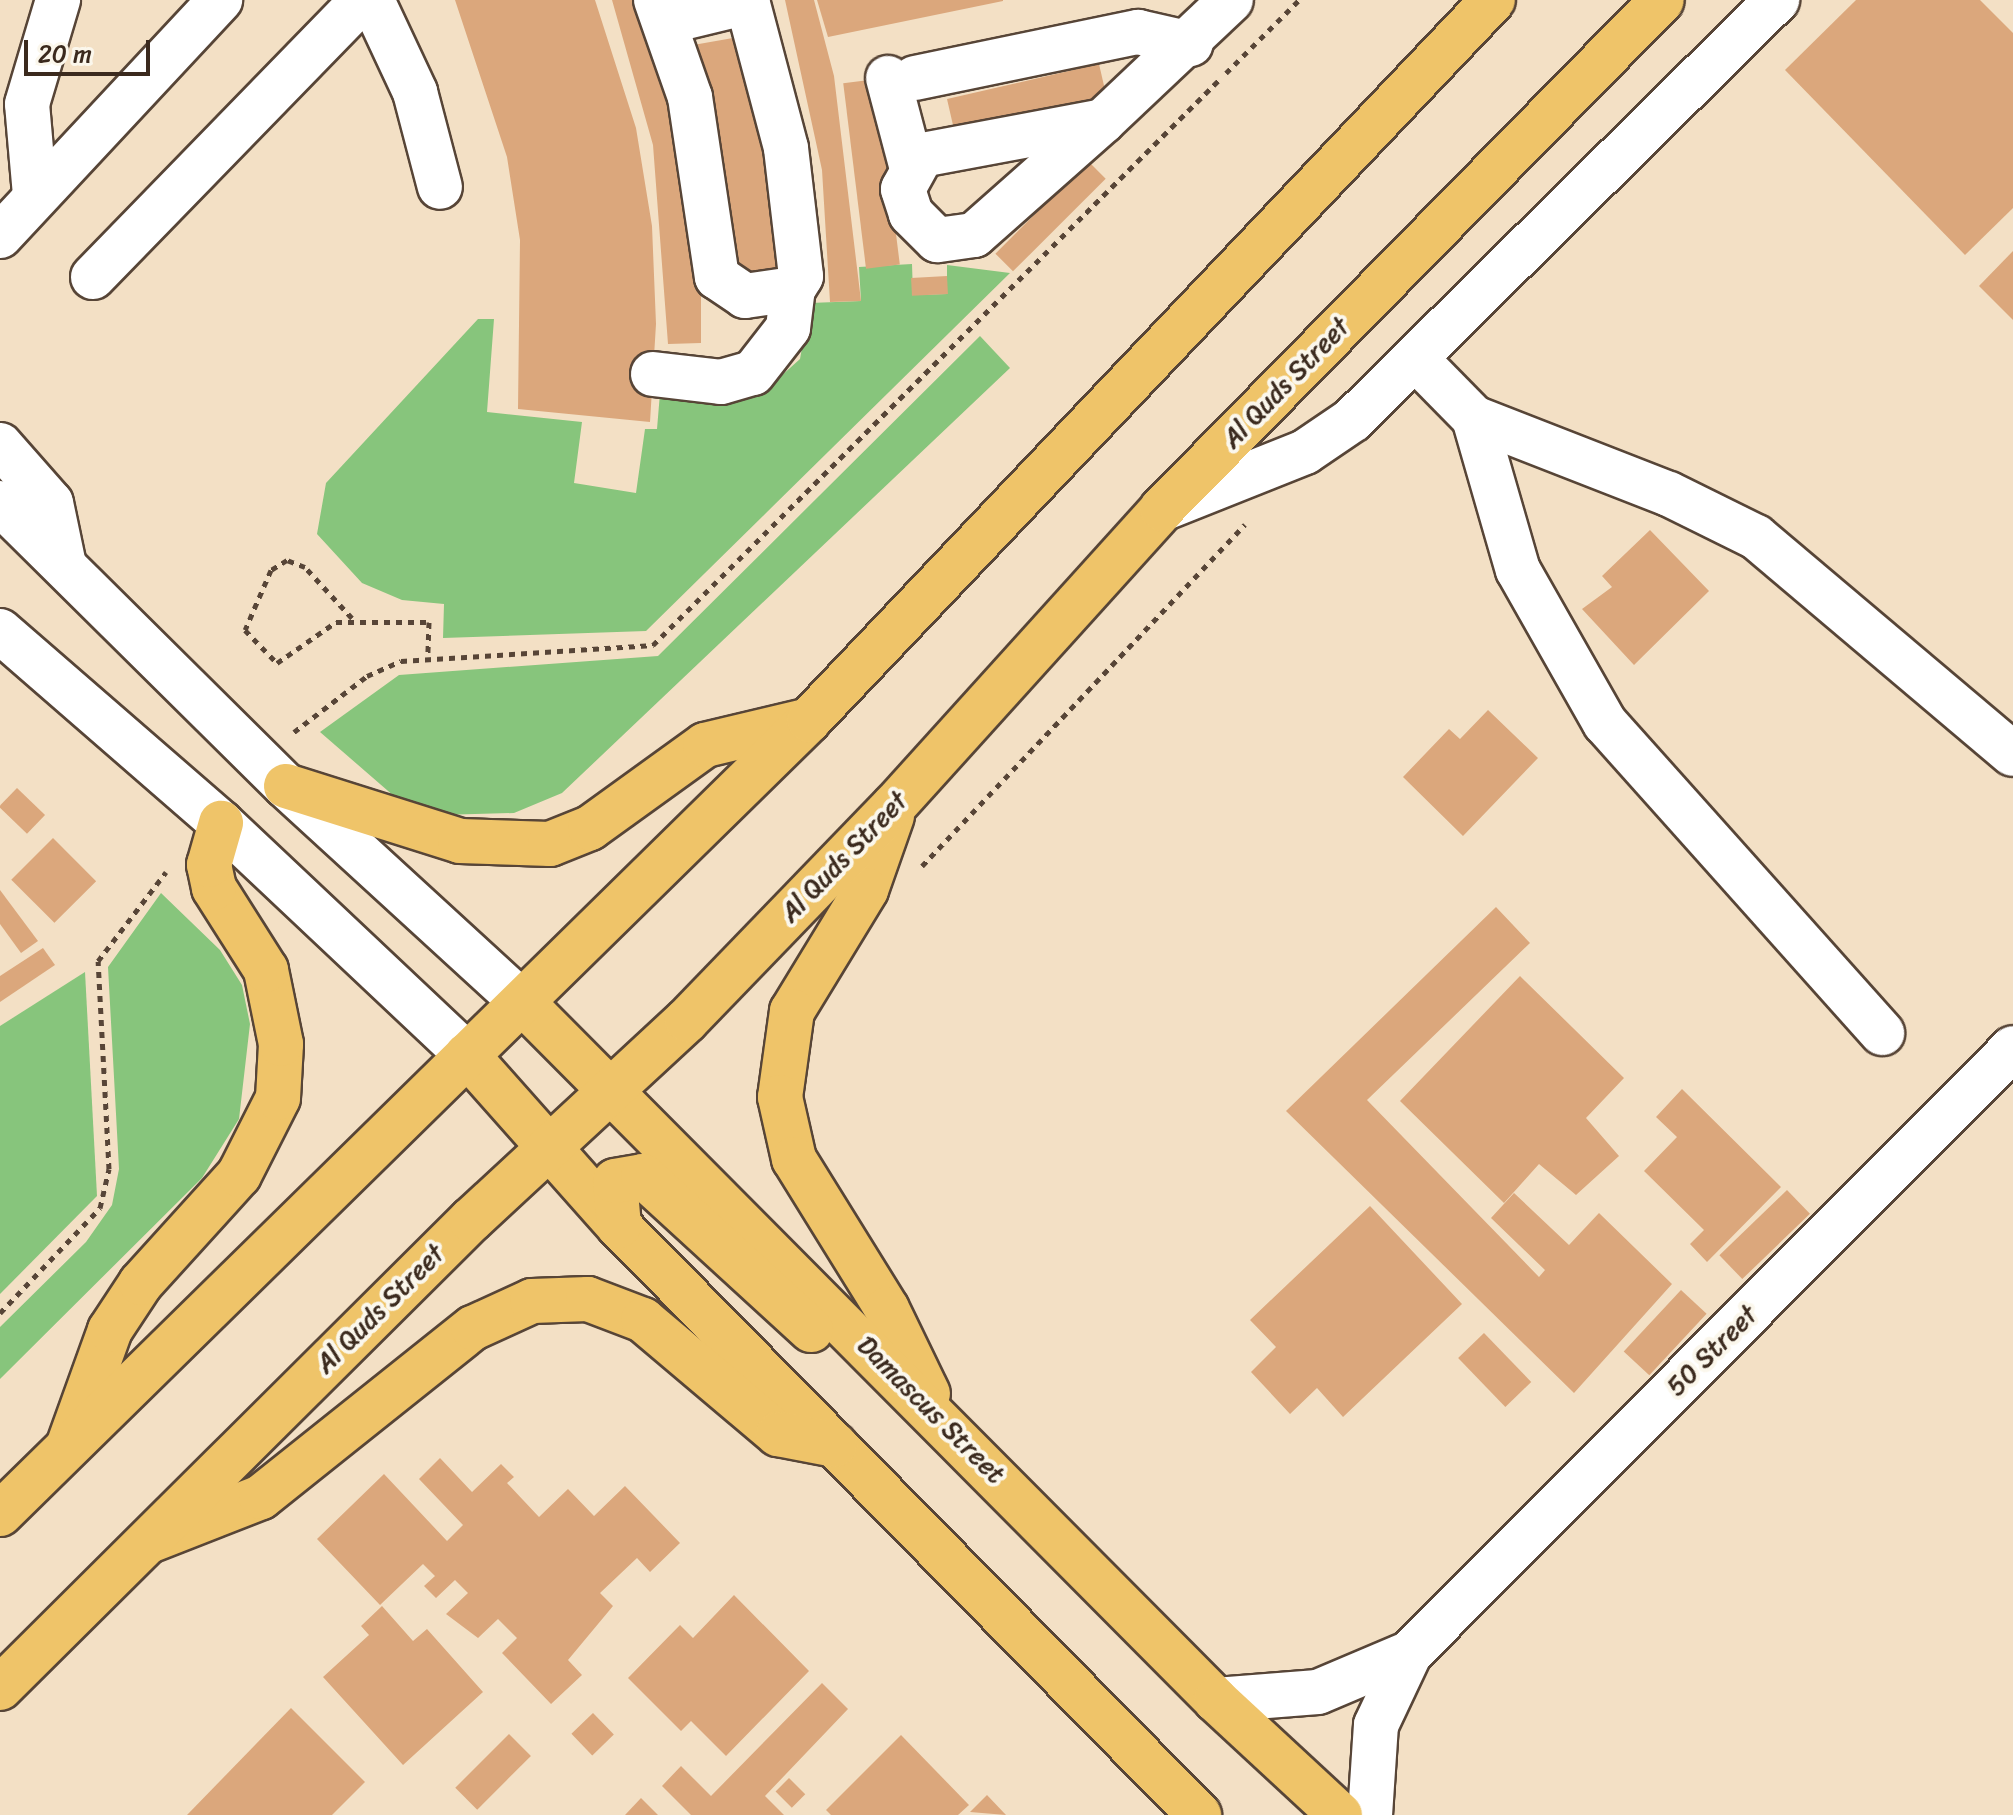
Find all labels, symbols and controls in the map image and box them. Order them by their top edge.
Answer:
scale bar [28,24,154,74]
text: 20 m [38,33,92,75]
street label: Al Quds Street [1216,311,1356,455]
street label: Al Quds Street [774,785,914,929]
street label: Al Quds Street [309,1238,451,1380]
street label: 50 Street [1660,1299,1764,1403]
street label: Damascus Street [851,1330,1011,1490]

